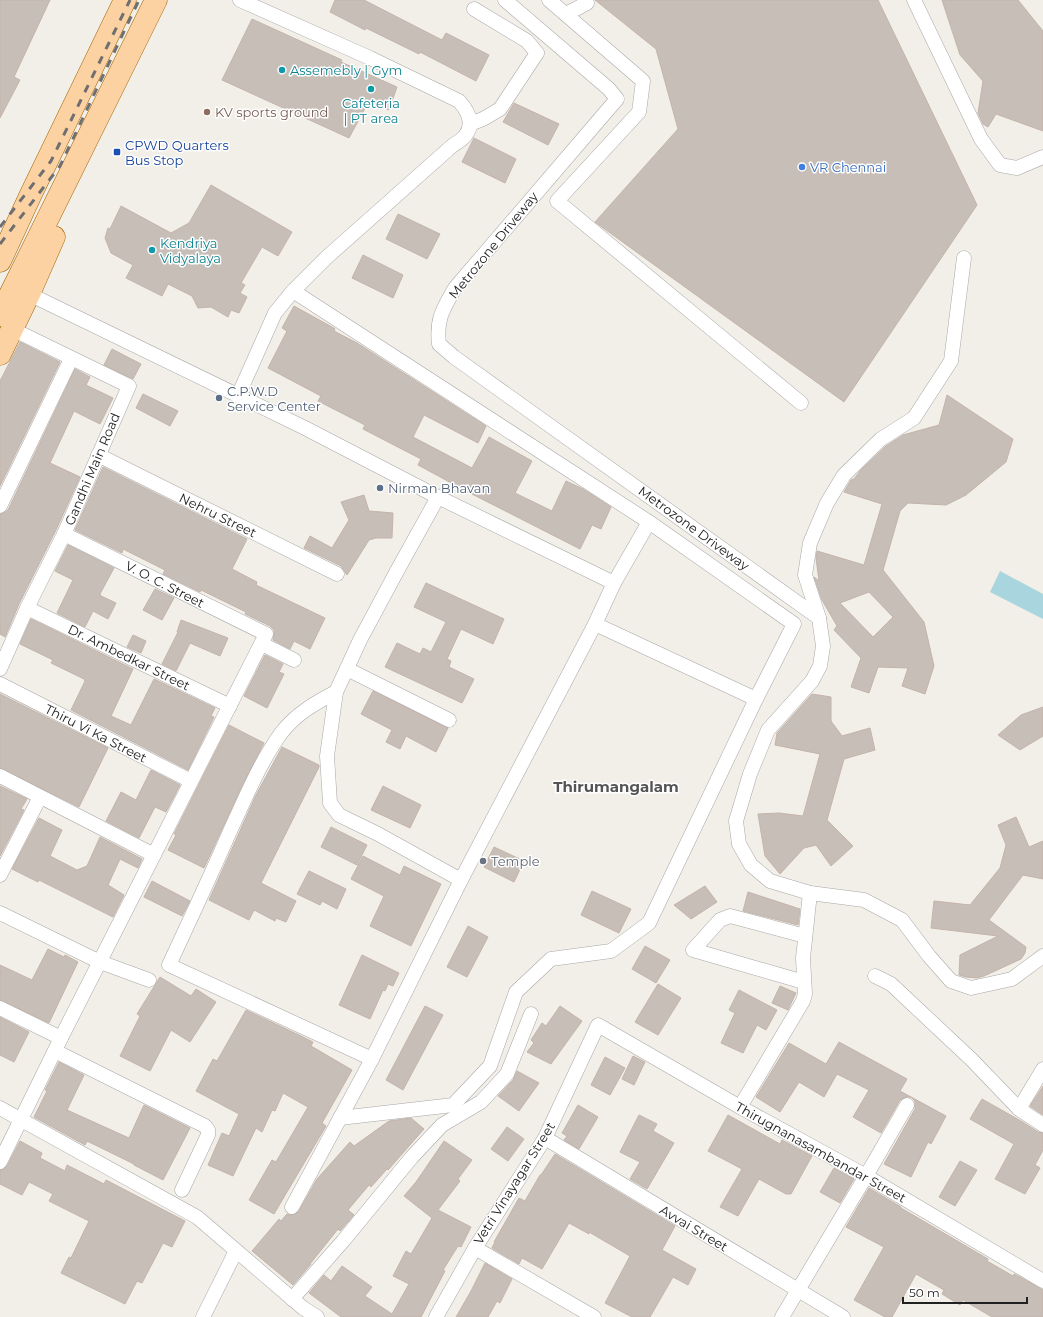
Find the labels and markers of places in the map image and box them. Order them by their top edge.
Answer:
place label: Assemebly | Gym [290,62,402,78]
marker: Assemebly | Gym [277,65,287,75]
marker: Cafeteria | PT area [366,84,376,94]
place label: Cafeteria | PT area [342,95,400,126]
place label: KV sports ground [215,104,328,120]
marker: KV sports ground [202,107,212,117]
place label: CPWD Quarters Bus Stop [125,137,229,168]
marker: CPWD Quarters Bus Stop [112,147,122,157]
place label: VR Chennai [810,159,886,175]
marker: VR Chennai [797,162,807,172]
place label: Kendriya Vidyalaya [160,235,221,266]
marker: Kendriya Vidyalaya [147,245,157,255]
place label: C.P.W.D Service Center [227,383,321,414]
marker: C.P.W.D Service Center [214,393,224,403]
place label: Nirman Bhavan [388,480,490,496]
marker: Nirman Bhavan [375,483,385,493]
place label: Temple [491,853,540,869]
marker: Temple [478,856,488,866]

